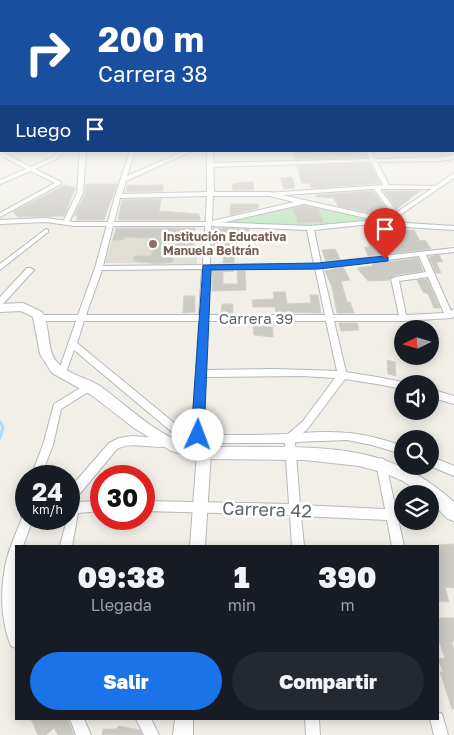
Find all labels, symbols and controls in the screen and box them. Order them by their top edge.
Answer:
text: 200 m [98,18,204,60]
icon: right [15,20,80,85]
text: Carrera 38 [98,60,208,87]
icon: arrive [81,115,109,143]
text: Luego [15,118,71,141]
pin [364,208,406,259]
icon: arrive [371,215,399,243]
place label: Institución Educativa Manuela Beltrán [163,229,286,258]
marker: Institución Educativa Manuela Beltrán [147,238,159,250]
street label: Carrera 39 [219,309,293,327]
north arrow [394,320,439,365]
map controls [394,320,439,530]
button: sound [394,375,439,420]
position arrow [171,408,223,460]
button: search [394,430,439,475]
speed limit sign: 30 [90,465,155,530]
text: 24 [32,476,63,507]
button: layers [394,485,439,530]
street label: Carrera 42 [222,496,312,522]
text: km/h [32,502,63,517]
text: 09:38 [77,559,165,595]
text: 1 [234,559,250,595]
text: 390 [318,559,377,595]
text: Llegada [91,595,152,615]
text: min [228,595,256,615]
text: m [340,595,355,615]
button: Salir [30,652,222,710]
button: Compartir [232,652,424,710]

